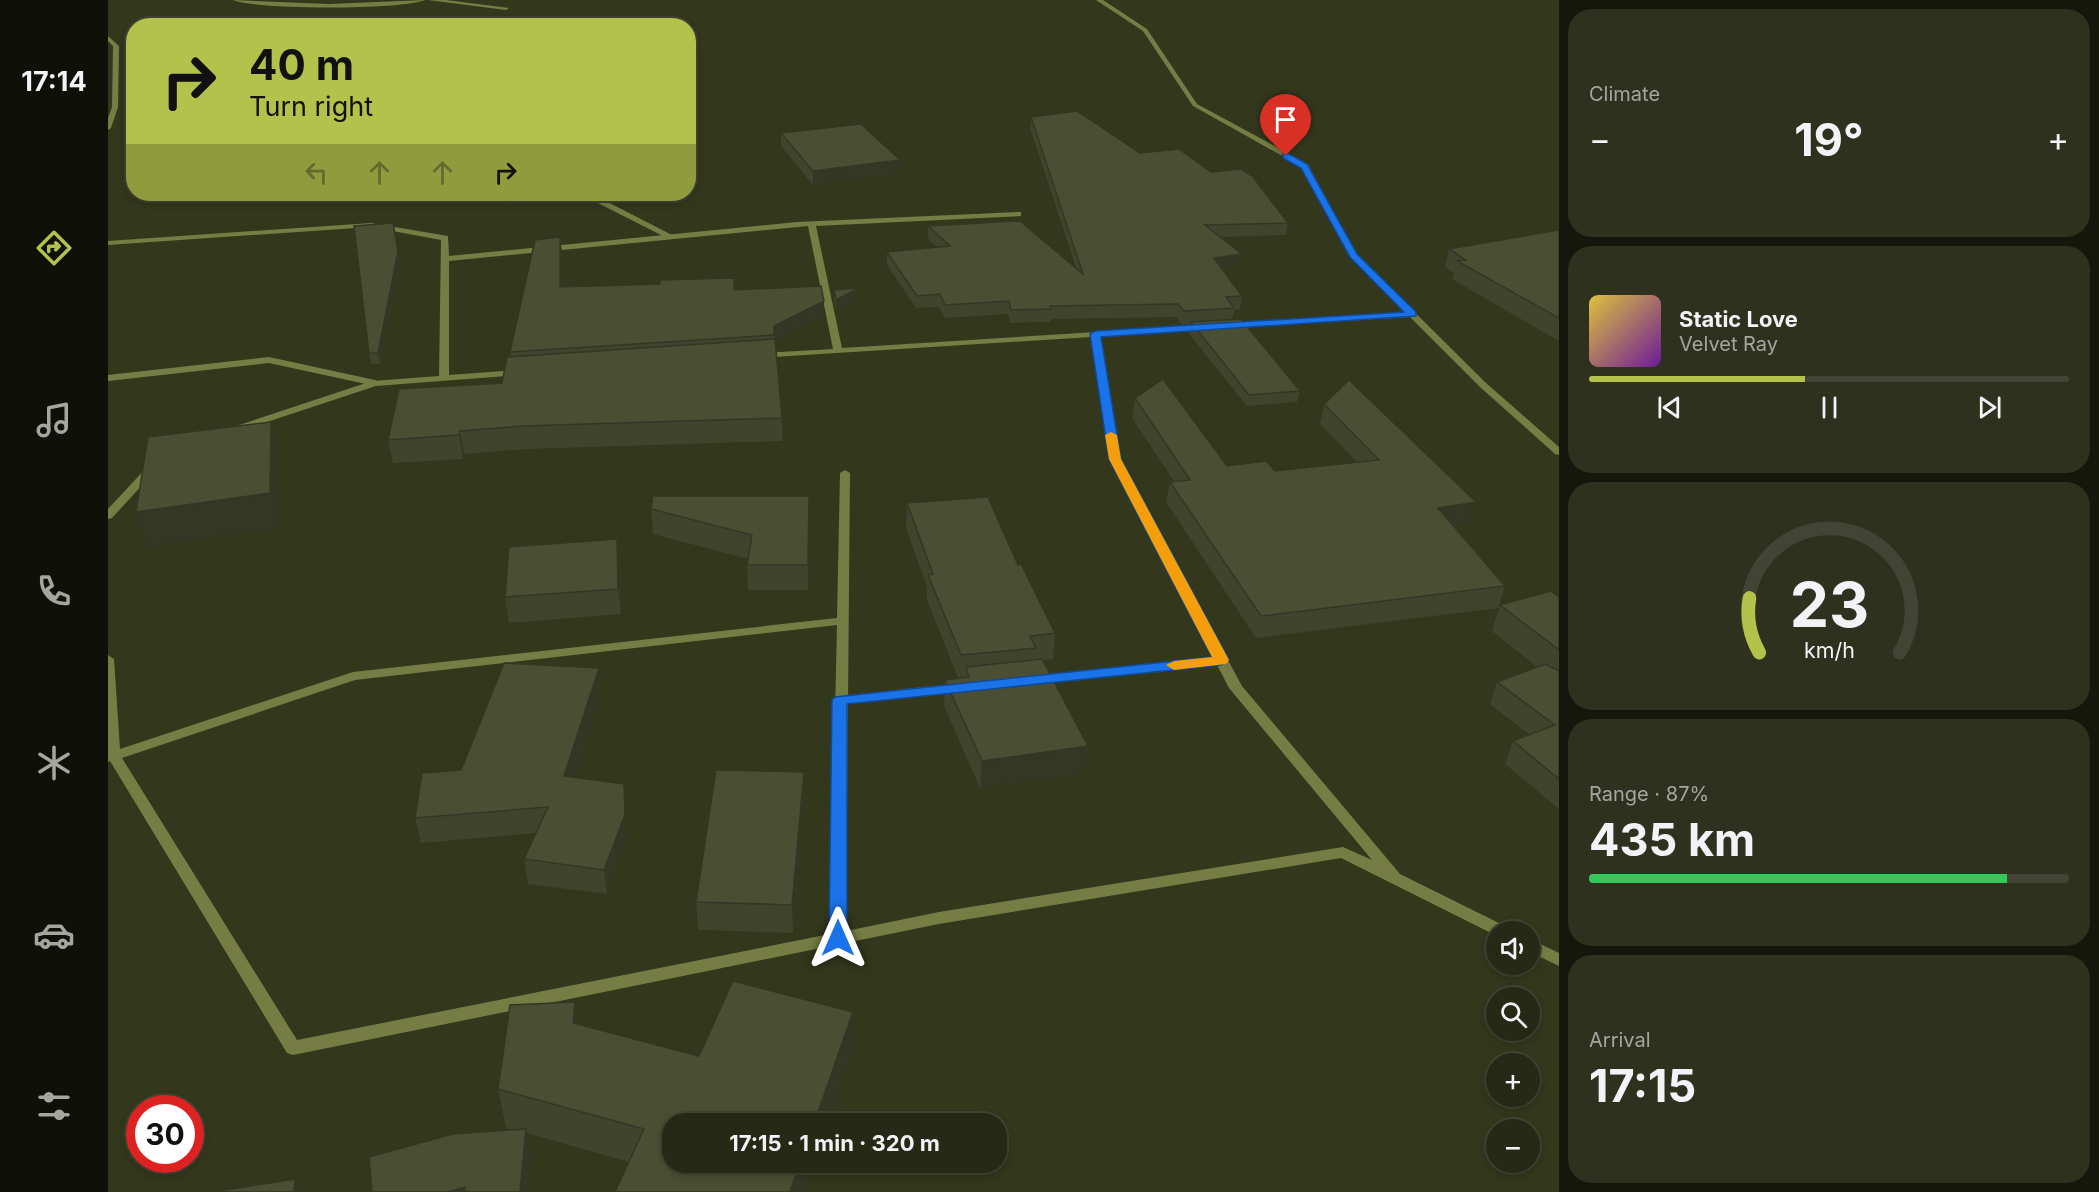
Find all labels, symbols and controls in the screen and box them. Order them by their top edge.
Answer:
text: 40 m [249,39,354,90]
icon: right [150,42,228,120]
text: 17:14 [21,65,87,98]
text: Climate [1589,82,1660,106]
text: Turn right [249,90,373,123]
pin [1260,94,1311,156]
icon: arrive [1269,103,1302,136]
text: 19° [1794,112,1864,167]
text: − [1589,119,1611,159]
text: + [2047,119,2069,159]
icon: left [300,156,333,189]
icon: ahead [363,156,396,189]
icon: ahead [426,156,459,189]
icon: right [489,156,522,189]
icon: directions [33,227,75,269]
text: Static Love [1679,306,1798,332]
text: Velvet Ray [1679,332,1778,356]
icon: previous [1653,391,1686,424]
icon: pause [1813,391,1846,424]
icon: next [1973,391,2006,424]
icon: music [33,399,75,441]
text: 23 [1789,567,1869,642]
icon: phone [33,570,75,612]
text: km/h [1804,637,1854,663]
icon: climate [33,742,75,784]
text: Range · 87% [1589,782,1709,806]
text: 435 km [1589,812,1755,867]
position arrow [806,906,870,970]
icon: car [33,914,75,956]
map controls [1486,921,1540,1173]
button: sound [1486,921,1540,975]
button: search [1486,987,1540,1041]
text: Arrival [1589,1028,1651,1052]
button: + [1486,1053,1540,1107]
text: 17:15 [1589,1058,1696,1113]
icon: filters [33,1085,75,1127]
speed limit sign: 30 [126,1095,204,1173]
button: − [1486,1119,1540,1173]
text: 17:15 · 1 min · 320 m [729,1130,940,1156]

